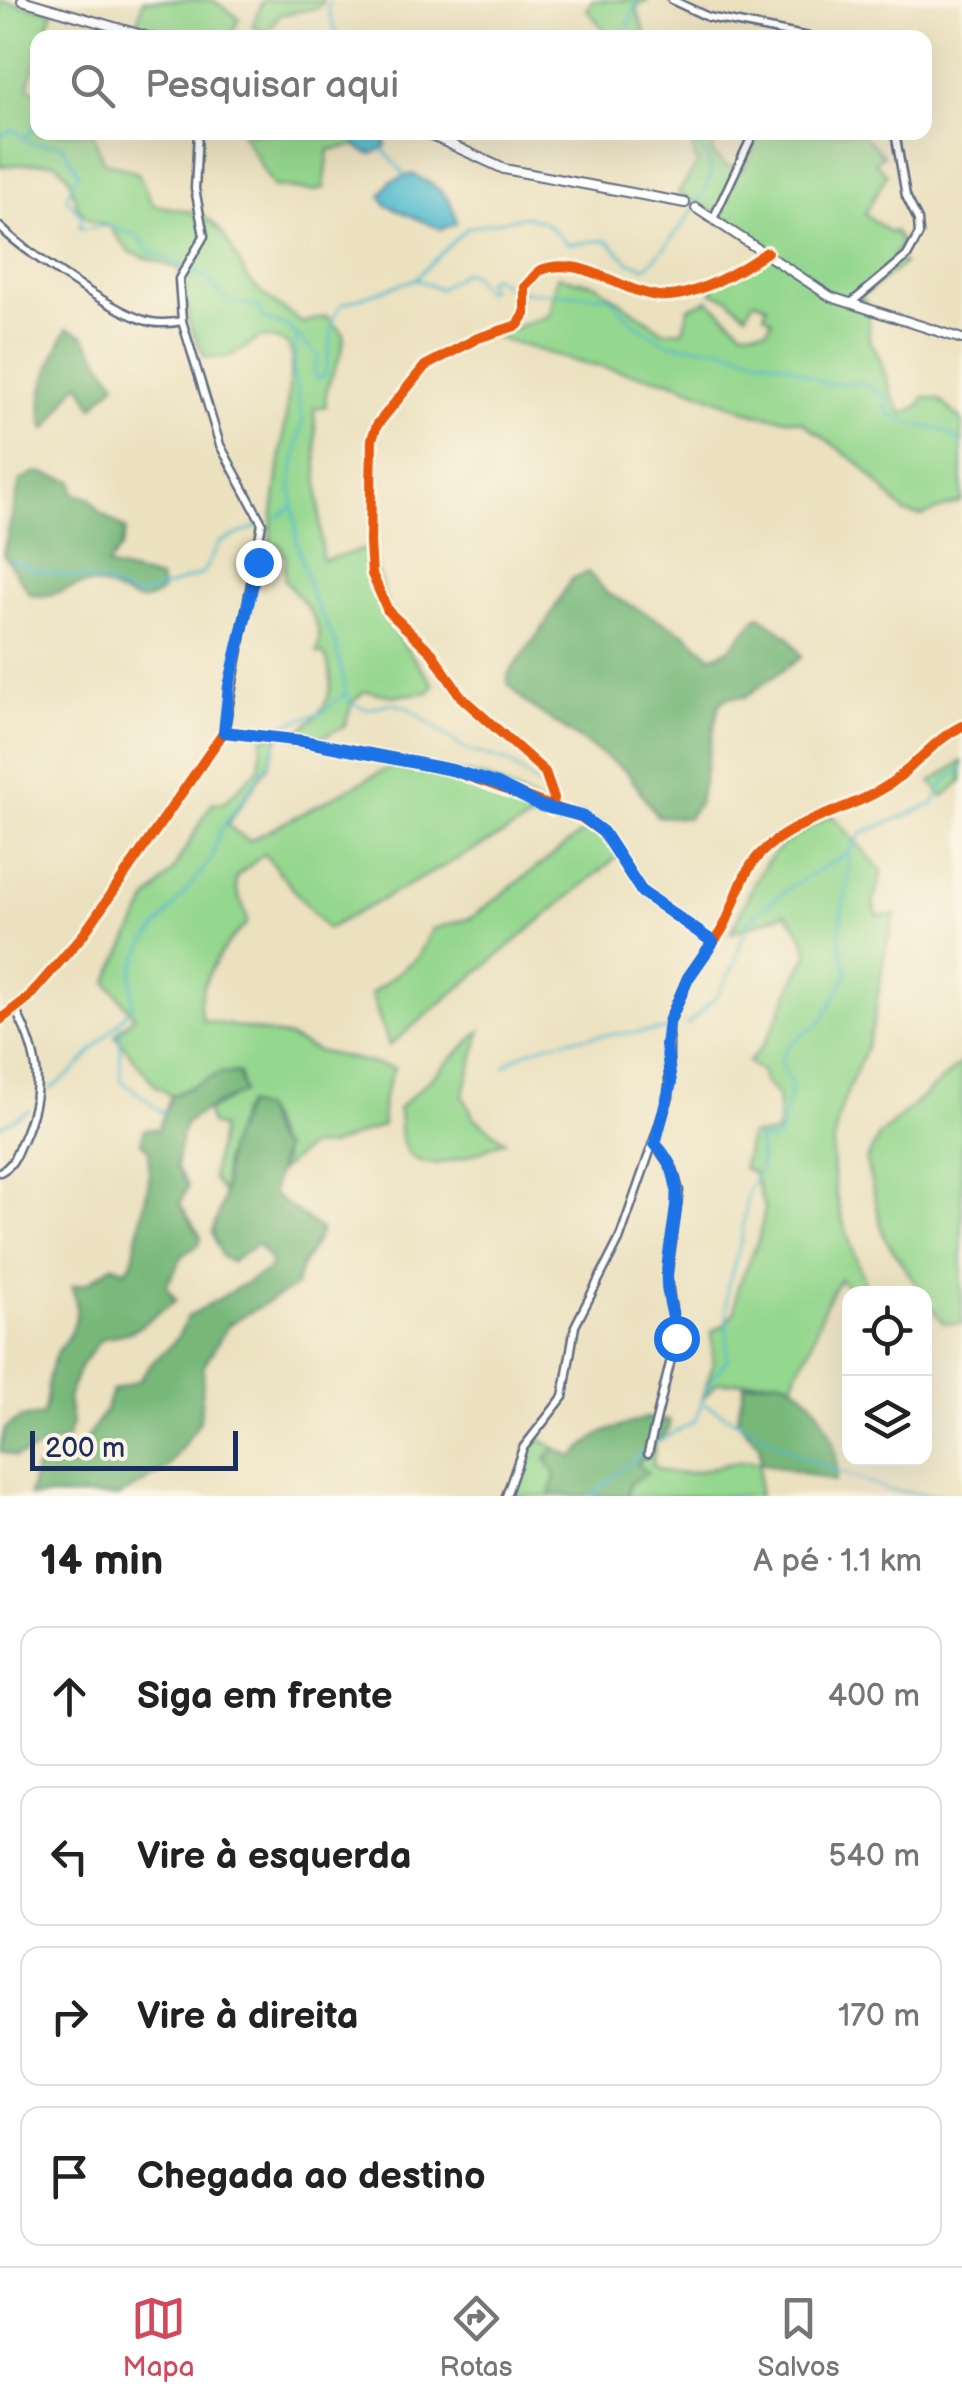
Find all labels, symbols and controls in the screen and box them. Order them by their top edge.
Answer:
search box [30,30,932,140]
icon: search [65,58,120,113]
text: Pesquisar aqui [145,63,399,108]
route end [236,540,282,586]
map controls [842,1286,932,1466]
button: locate [842,1286,932,1376]
route start [654,1316,700,1362]
button: layers [842,1376,932,1466]
scale bar [30,1426,238,1470]
text: 200 m [45,1432,125,1465]
text: 14 min [40,1536,163,1587]
text: A pé · 1.1 km [753,1542,922,1581]
icon: ahead [42,1669,97,1724]
text: Siga em frente [137,1674,393,1719]
text: 400 m [828,1677,920,1716]
icon: left [42,1829,97,1884]
text: Vire à esquerda [137,1834,412,1879]
text: 540 m [828,1837,920,1876]
icon: right [42,1989,97,2044]
text: Vire à direita [137,1994,359,2039]
text: 170 m [838,1997,920,2036]
icon: arrive [42,2149,97,2204]
text: Chegada ao destino [137,2154,486,2199]
tab: Mapa [123,2291,195,2384]
tab: Rotas [440,2291,513,2384]
tab: Salvos [758,2291,840,2384]

